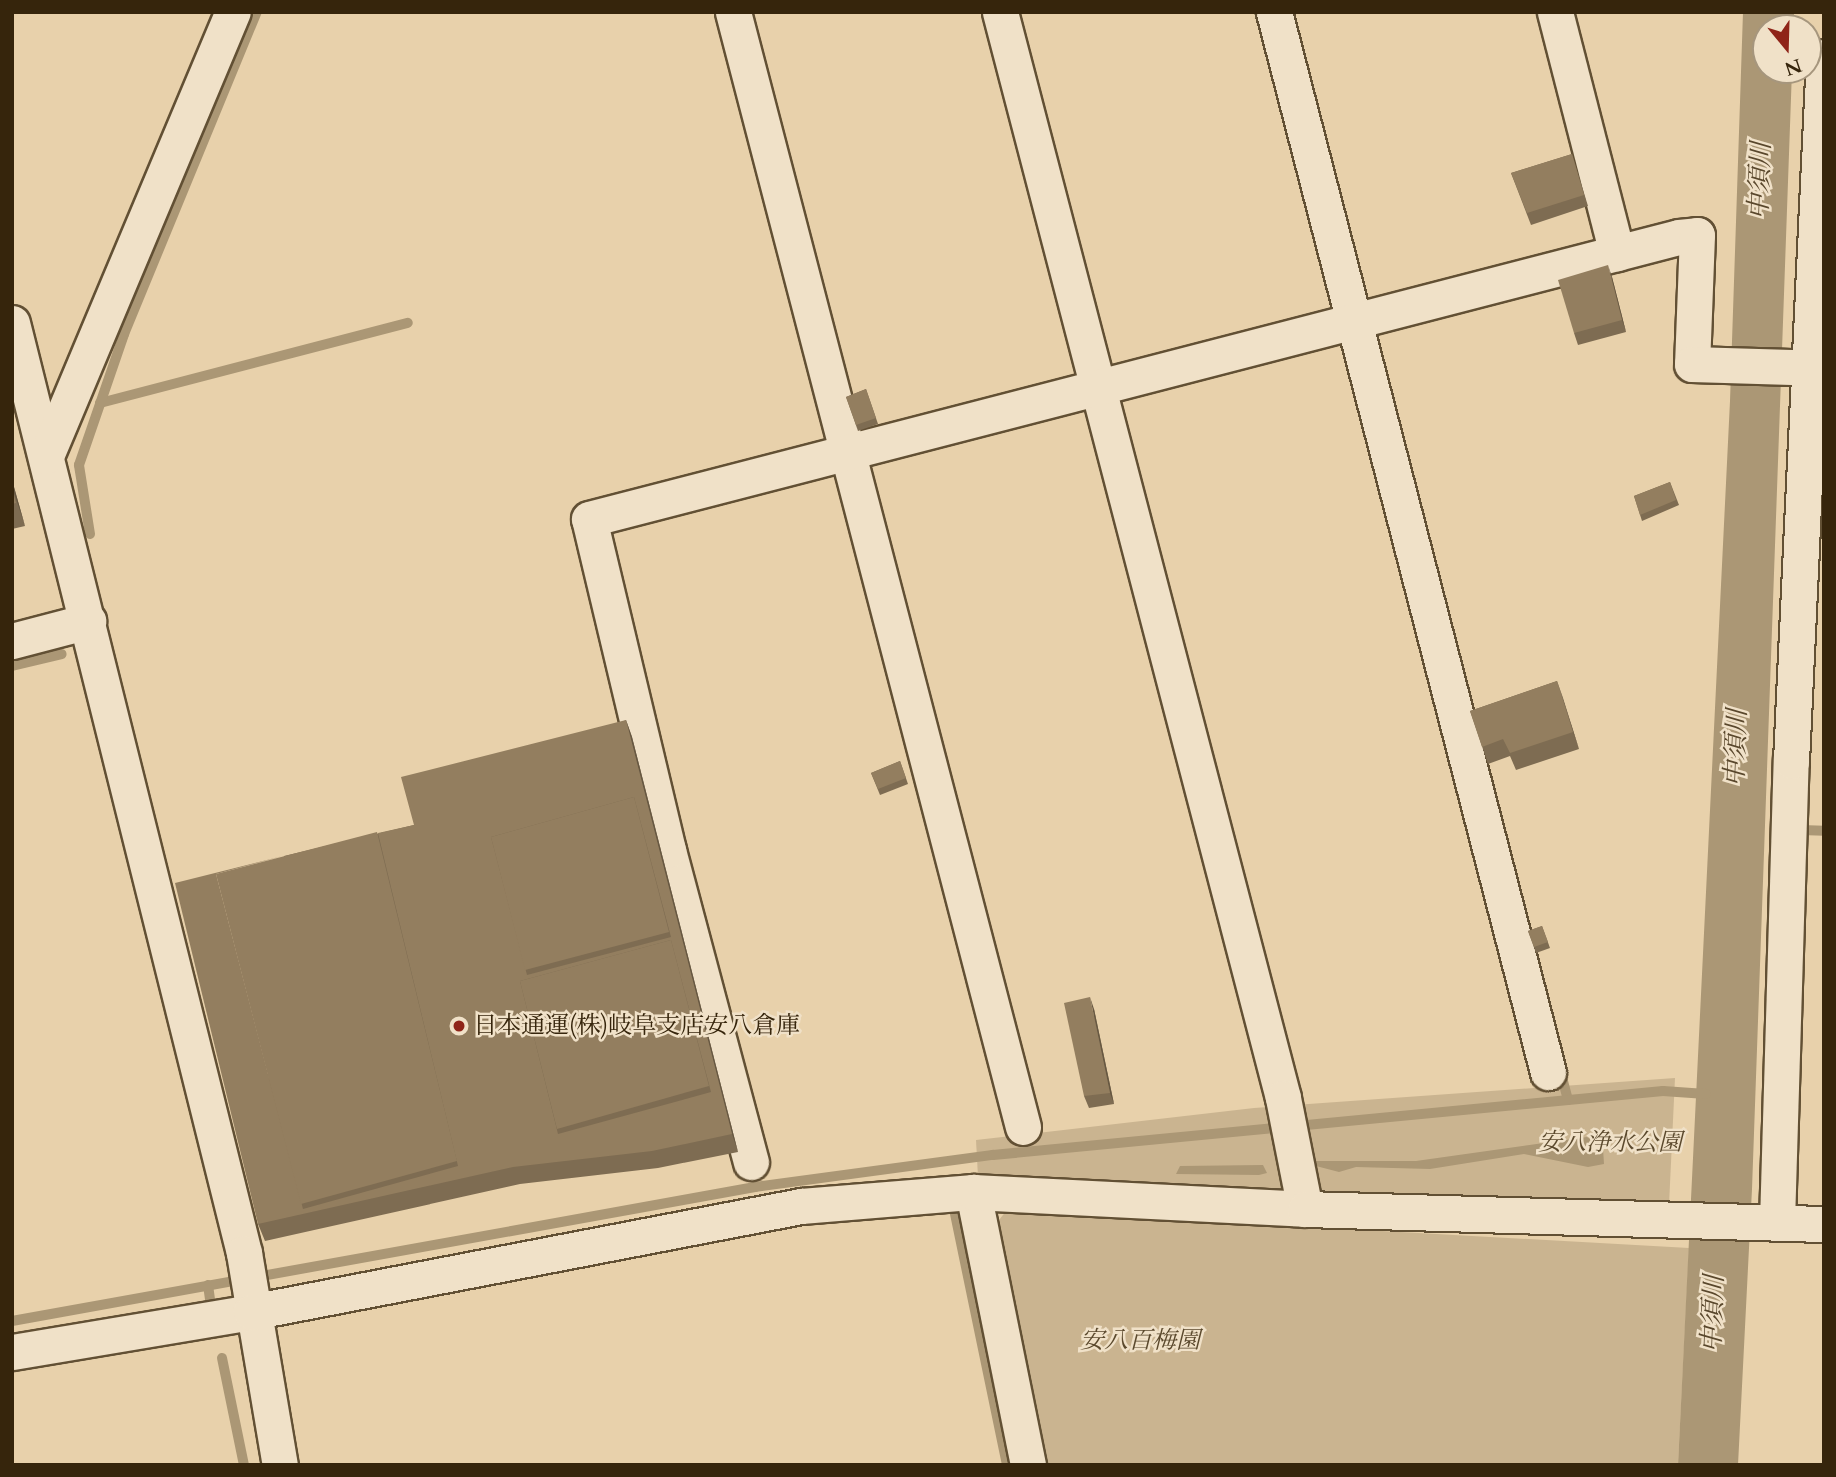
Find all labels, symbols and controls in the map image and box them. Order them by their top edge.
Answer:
north arrow [1752,14,1822,84]
text: N [1781,52,1805,82]
water label: 中須川 [1743,141,1777,221]
water label: 中須川 [1719,708,1753,788]
place label: 日本通運(株)岐阜支店安八倉庫 [473,1012,800,1040]
marker: 日本通運(株)岐阜支店安八倉庫 [451,1018,467,1034]
park label: 安八浄水公園 [1538,1129,1682,1157]
water label: 中須川 [1696,1274,1730,1354]
park label: 安八百梅園 [1080,1327,1200,1355]

